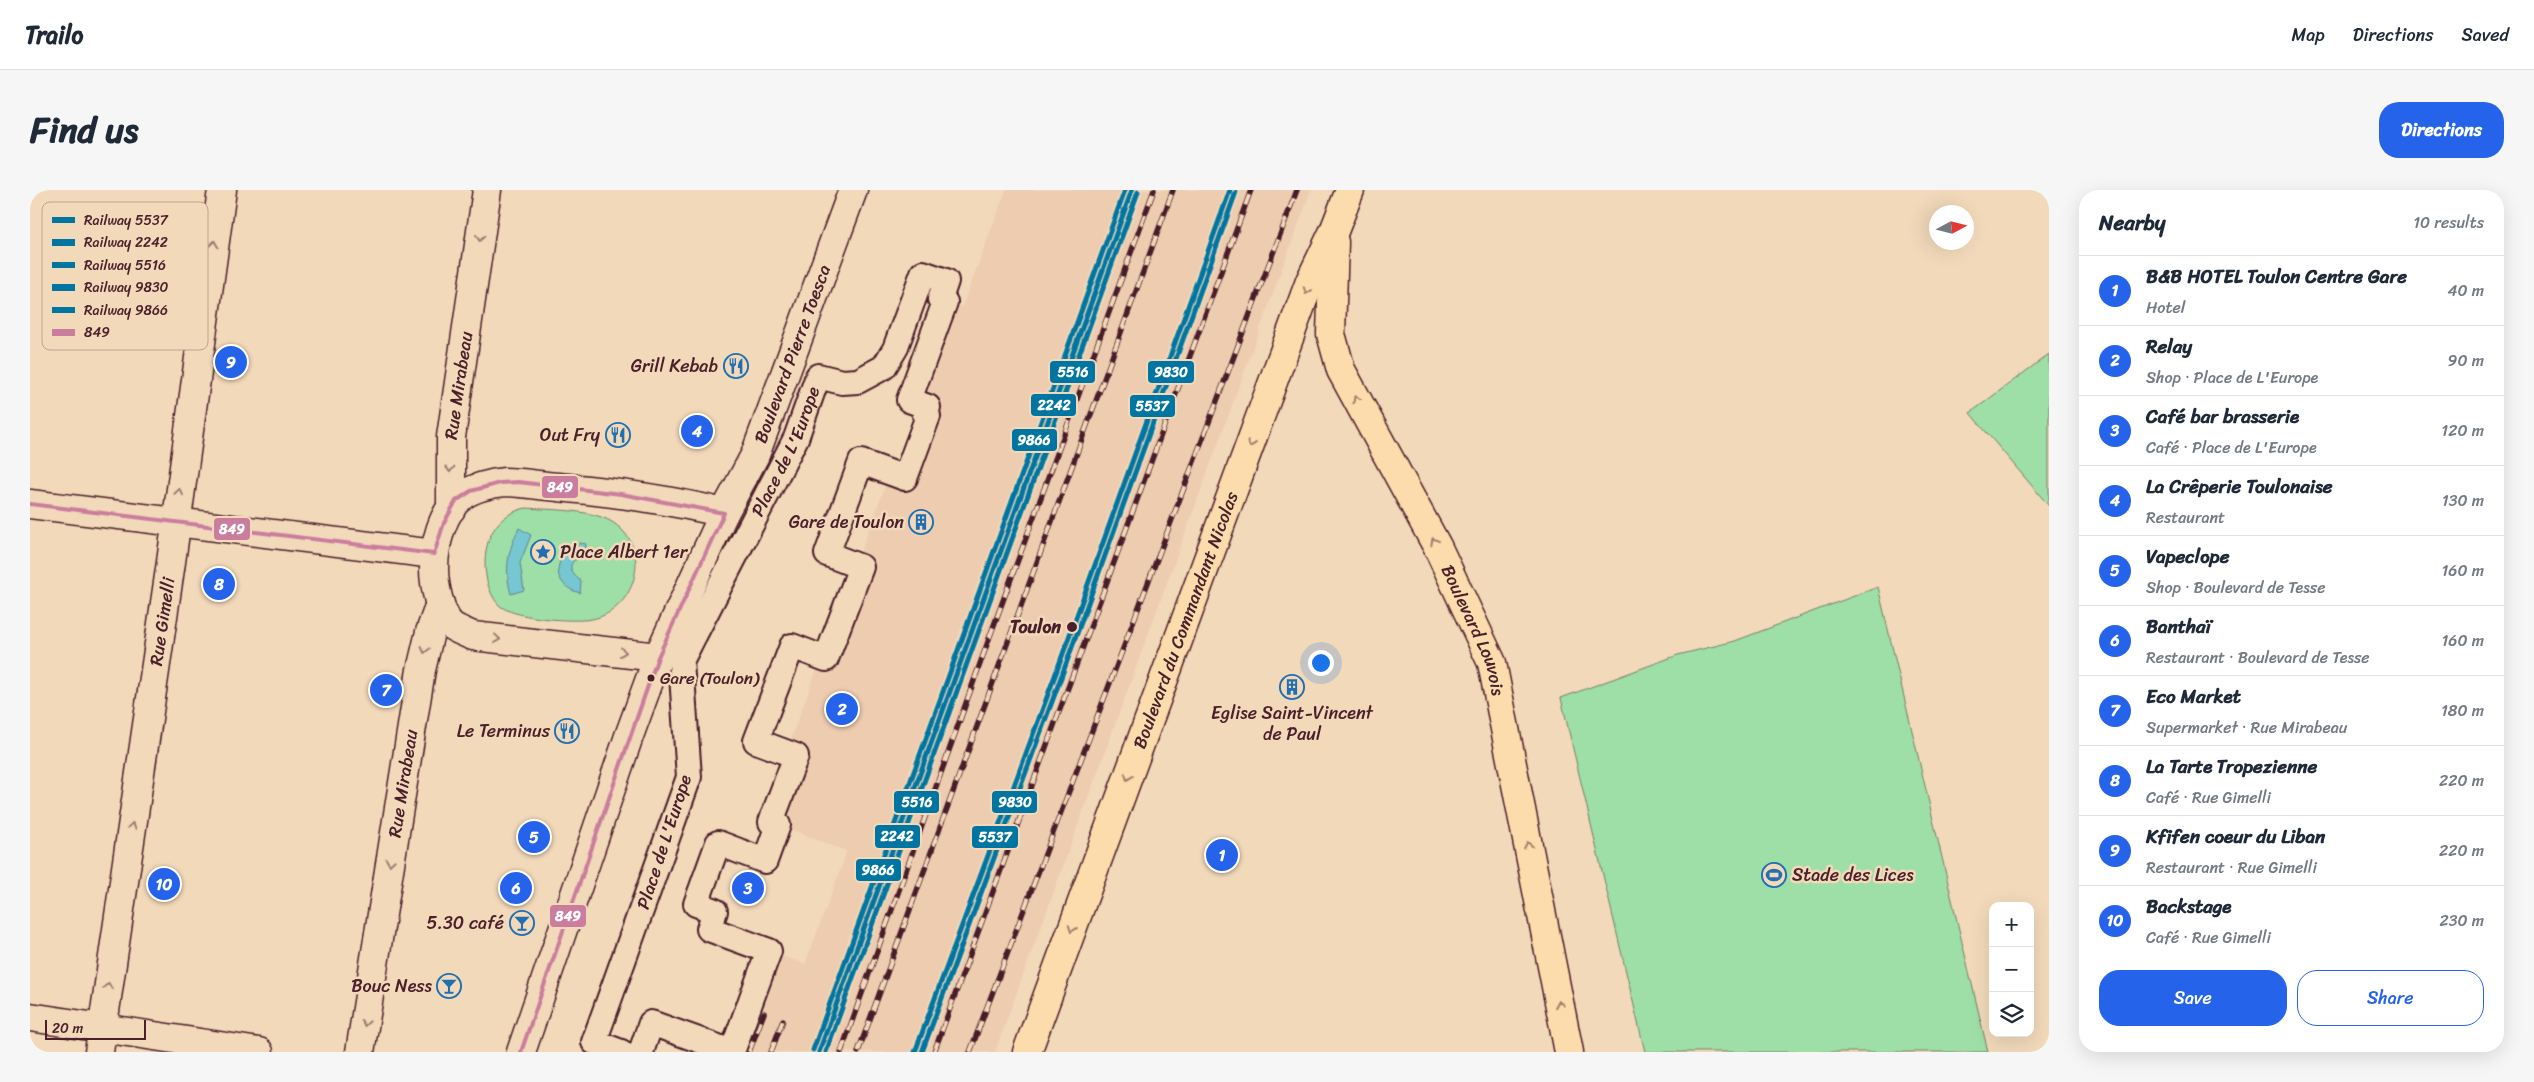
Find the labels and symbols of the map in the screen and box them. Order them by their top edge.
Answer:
legend [42,202,208,350]
north arrow [1929,205,1974,250]
text: Railway 5537 [84,208,169,233]
text: Railway 2242 [84,230,168,255]
one-way arrow [475,234,485,243]
one-way arrow [208,240,219,248]
text: Railway 5516 [84,253,166,278]
street label: Boulevard Pierre Toesca [745,260,840,448]
text: Railway 9830 [84,275,169,300]
one-way arrow [1303,286,1313,295]
text: Railway 9866 [84,298,168,323]
text: 849 [84,320,110,345]
street label: Rue Mirabeau [435,329,482,442]
pin: 9 [215,343,247,381]
place label: Grill Kebab [631,350,718,382]
restaurant icon: Grill Kebab [723,353,749,379]
line badge: 5516 [1049,360,1096,384]
text: 5516 [1057,360,1089,385]
line badge: 9830 [1147,360,1195,384]
text: 9830 [1154,360,1188,385]
street label: Place de L'Europe [742,382,829,522]
line badge: 2242 [1030,393,1077,417]
text: 2242 [1037,393,1071,418]
line badge: 5537 [1129,394,1176,418]
text: 5537 [1136,394,1169,419]
one-way arrow [1352,395,1362,404]
pin: 4 [681,412,713,450]
place label: Out Fry [540,419,601,451]
restaurant icon: Out Fry [605,422,631,448]
line badge: 9866 [1011,428,1058,452]
text: 9866 [1018,428,1051,453]
one-way arrow [1247,439,1257,447]
one-way arrow [445,465,455,473]
line badge: 849 [541,475,579,499]
text: 849 [546,475,573,500]
street label: Boulevard du Commandant Nicolas [1124,486,1248,753]
one-way arrow [174,487,184,496]
place label: Gare de Toulon [789,506,904,538]
building icon: Gare de Toulon [908,509,934,535]
line badge: 849 [213,517,251,541]
text: 849 [218,517,245,542]
place label: Place Albert 1er [560,536,689,568]
one-way arrow [1430,538,1440,547]
place icon: Place Albert 1er [530,539,556,565]
street label: Boulevard Louvois [1432,559,1514,699]
pin: 8 [203,565,235,603]
street label: Rue Gimelli [140,574,185,668]
place label: Toulon [1010,611,1061,643]
marker: Toulon [1065,620,1079,634]
one-way arrow [493,633,501,644]
one-way arrow [420,646,431,655]
one-way arrow [620,646,628,657]
your location [1308,650,1334,676]
place label: Gare (Toulon) [660,663,760,693]
pin: 7 [370,671,402,709]
marker: Gare (Toulon) [646,673,656,683]
building icon: Eglise Saint-Vincent de Paul [1279,674,1305,700]
pin: 2 [826,690,858,728]
place label: Eglise Saint-Vincent de Paul [1211,697,1374,750]
place label: Le Terminus [457,715,551,747]
restaurant icon: Le Terminus [554,718,580,744]
street label: Rue Mirabeau [379,727,427,840]
street label: Place de L'Europe [627,770,701,914]
one-way arrow [1124,772,1134,781]
line badge: 5516 [893,790,940,814]
text: 5516 [901,790,933,815]
line badge: 9830 [991,790,1038,814]
text: 9830 [998,790,1032,815]
pin: 5 [518,818,550,856]
one-way arrow [126,821,137,829]
line badge: 2242 [874,824,921,849]
text: 2242 [880,824,914,849]
line badge: 5537 [971,825,1019,849]
text: 5537 [979,825,1012,850]
pin: 1 [1206,836,1238,874]
one-way arrow [1523,840,1534,849]
one-way arrow [385,858,396,866]
line badge: 9866 [855,858,902,882]
text: 9866 [862,858,895,883]
place label: Stade des Lices [1792,859,1914,891]
sports icon: Stade des Lices [1761,862,1787,888]
pin: 10 [148,865,180,903]
pin: 6 [500,869,532,907]
pin: 3 [732,869,764,907]
line badge: 849 [549,904,587,928]
text: 849 [554,904,581,929]
place label: 5.30 café [427,907,504,939]
bar icon: 5.30 café [509,910,535,936]
one-way arrow [1068,925,1078,933]
place label: Bouc Ness [351,970,433,1002]
bar icon: Bouc Ness [436,973,462,999]
one-way arrow [103,982,113,991]
one-way arrow [1555,1000,1565,1009]
scale bar [45,1017,146,1040]
one-way arrow [360,1018,370,1027]

